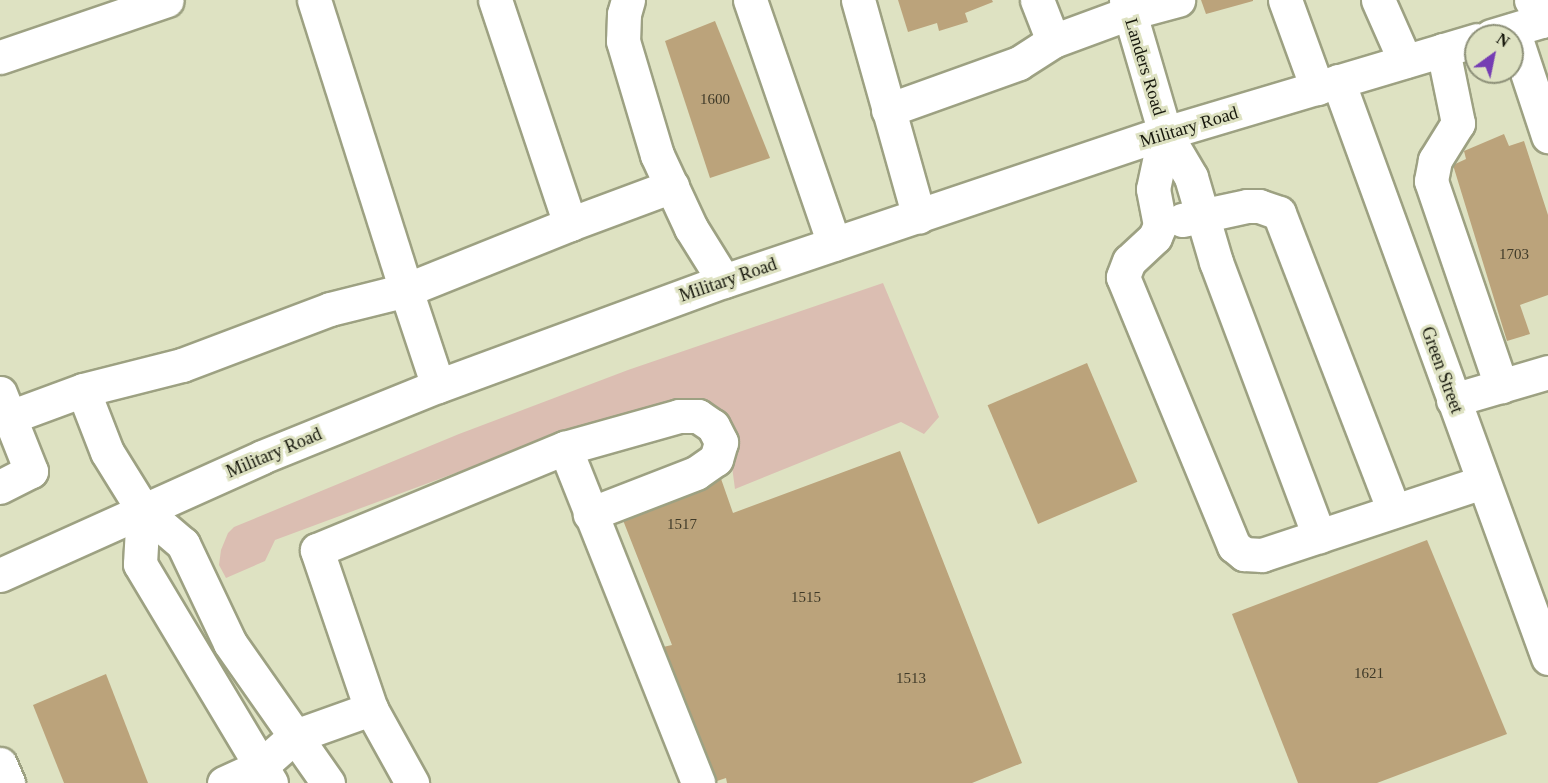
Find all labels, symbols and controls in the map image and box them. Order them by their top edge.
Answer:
street label: Landers Road [1120,16,1170,118]
north arrow [1464,24,1524,84]
text: N [1494,30,1512,50]
house number: 1600 [700,91,730,109]
street label: Military Road [1137,102,1241,152]
house number: 1703 [1499,246,1529,264]
street label: Military Road [677,253,779,307]
street label: Green Street [1416,324,1468,416]
street label: Military Road [223,423,325,483]
house number: 1517 [667,516,697,534]
house number: 1515 [791,589,821,607]
house number: 1621 [1354,665,1384,683]
house number: 1513 [896,670,926,688]

